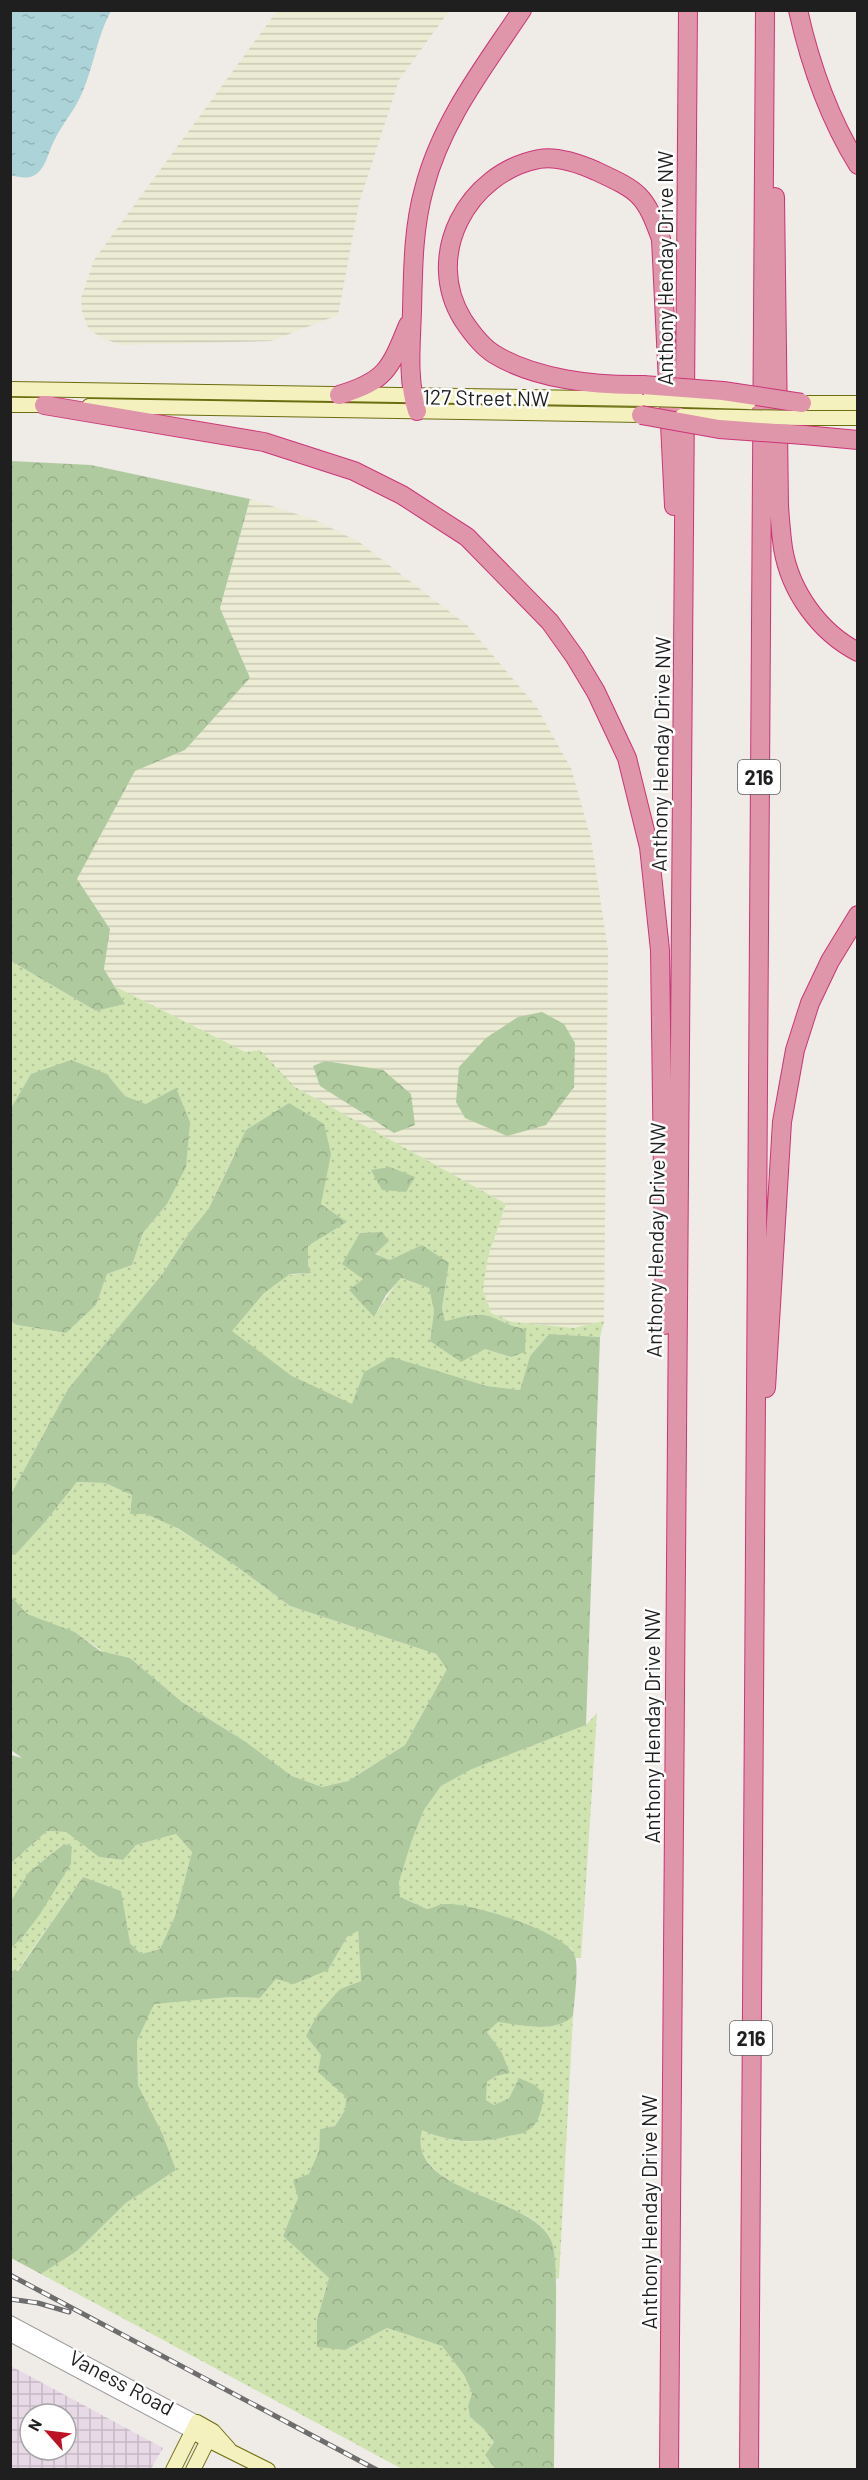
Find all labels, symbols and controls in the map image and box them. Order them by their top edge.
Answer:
street label: Anthony Henday Drive NW [652,150,677,386]
street label: 127 Street NW [422,383,550,411]
street label: Anthony Henday Drive NW [645,636,675,872]
road number: 216 [738,760,780,794]
street label: Anthony Henday Drive NW [640,1122,670,1358]
street label: Anthony Henday Drive NW [639,1608,664,1844]
road number: 216 [730,2021,772,2055]
street label: Anthony Henday Drive NW [636,2094,661,2330]
street label: Vaness Road [65,2344,179,2420]
north arrow [18,2402,78,2462]
text: N [23,2416,45,2434]

